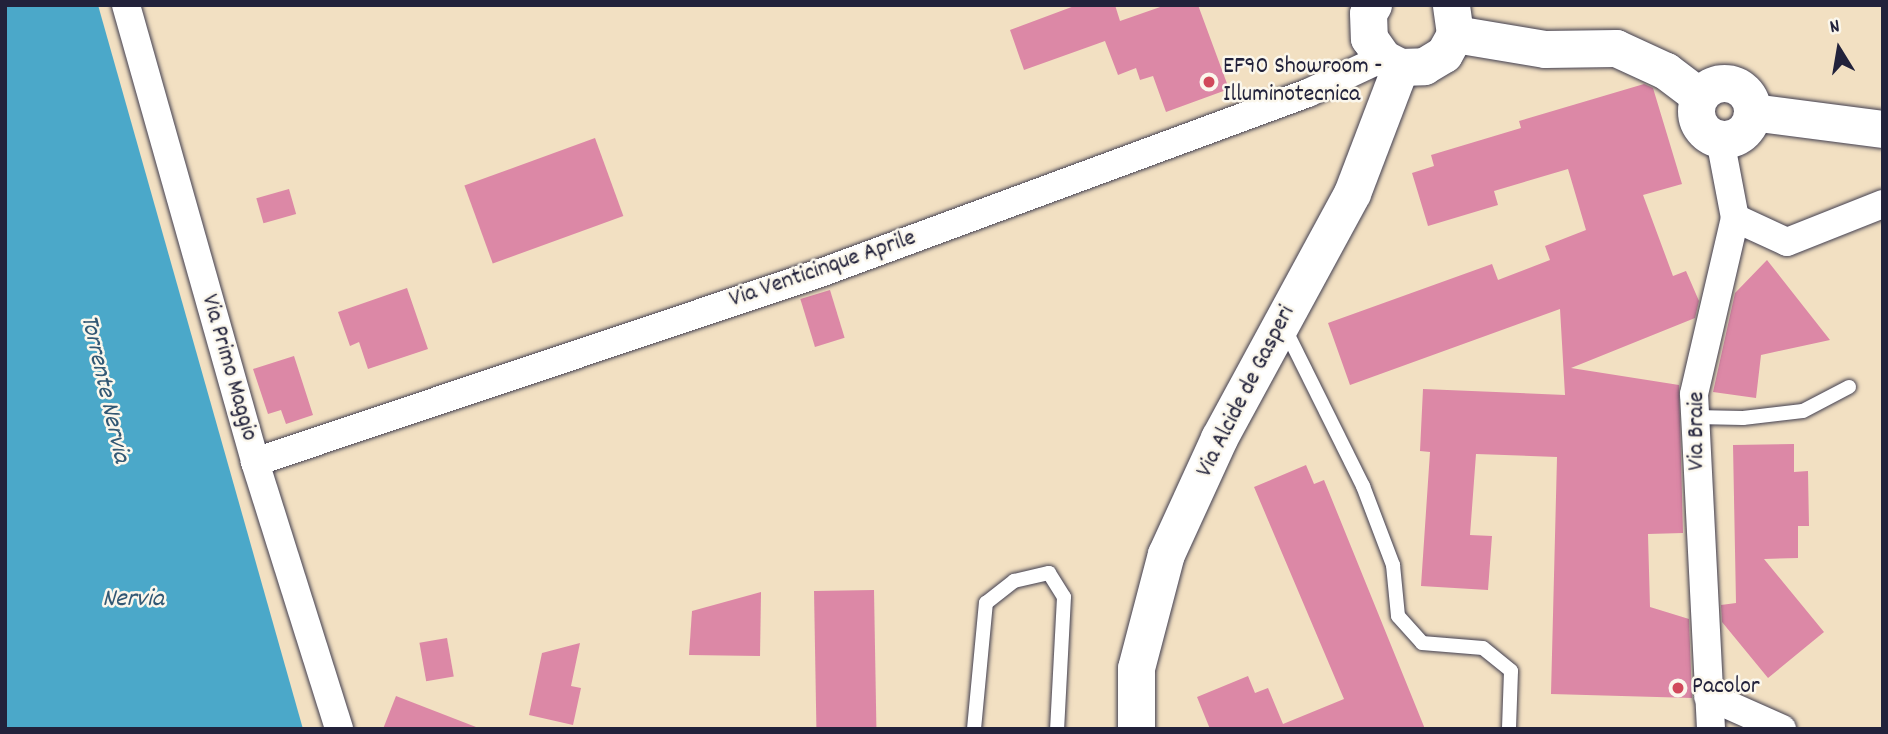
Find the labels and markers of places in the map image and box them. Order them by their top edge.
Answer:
place label: EF90 Showroom - Illuminotecnica [1223,54,1382,110]
marker: EF90 Showroom - Illuminotecnica [1201,74,1217,90]
place label: Pacolor [1692,674,1760,702]
marker: Pacolor [1670,680,1686,696]

